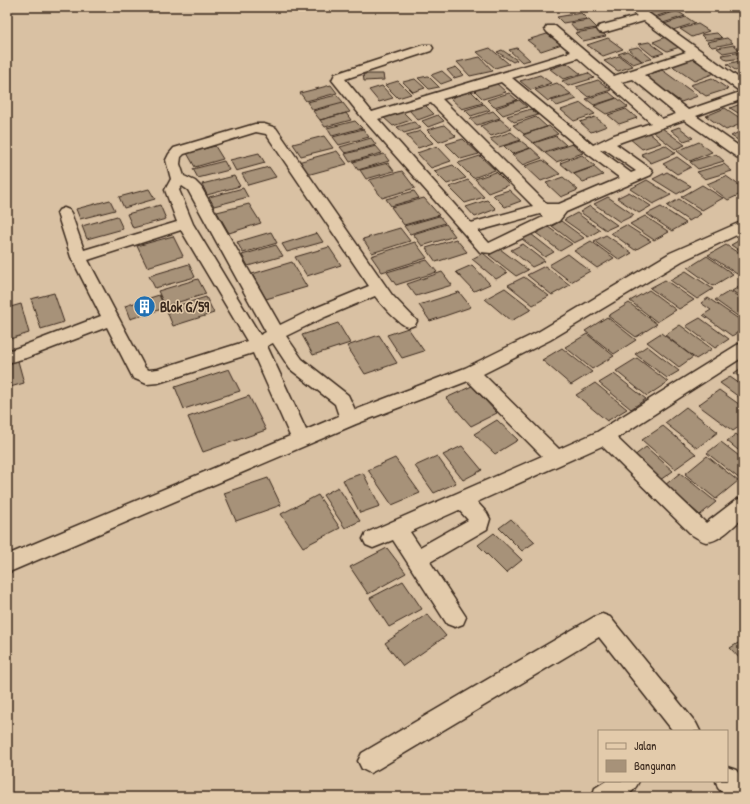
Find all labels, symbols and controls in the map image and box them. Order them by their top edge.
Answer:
building icon: Blok G/59 [132,294,158,320]
place label: Blok G/59 [160,297,210,316]
legend [598,730,728,782]
text: Jalan [634,737,656,754]
text: Bangunan [634,757,676,774]

